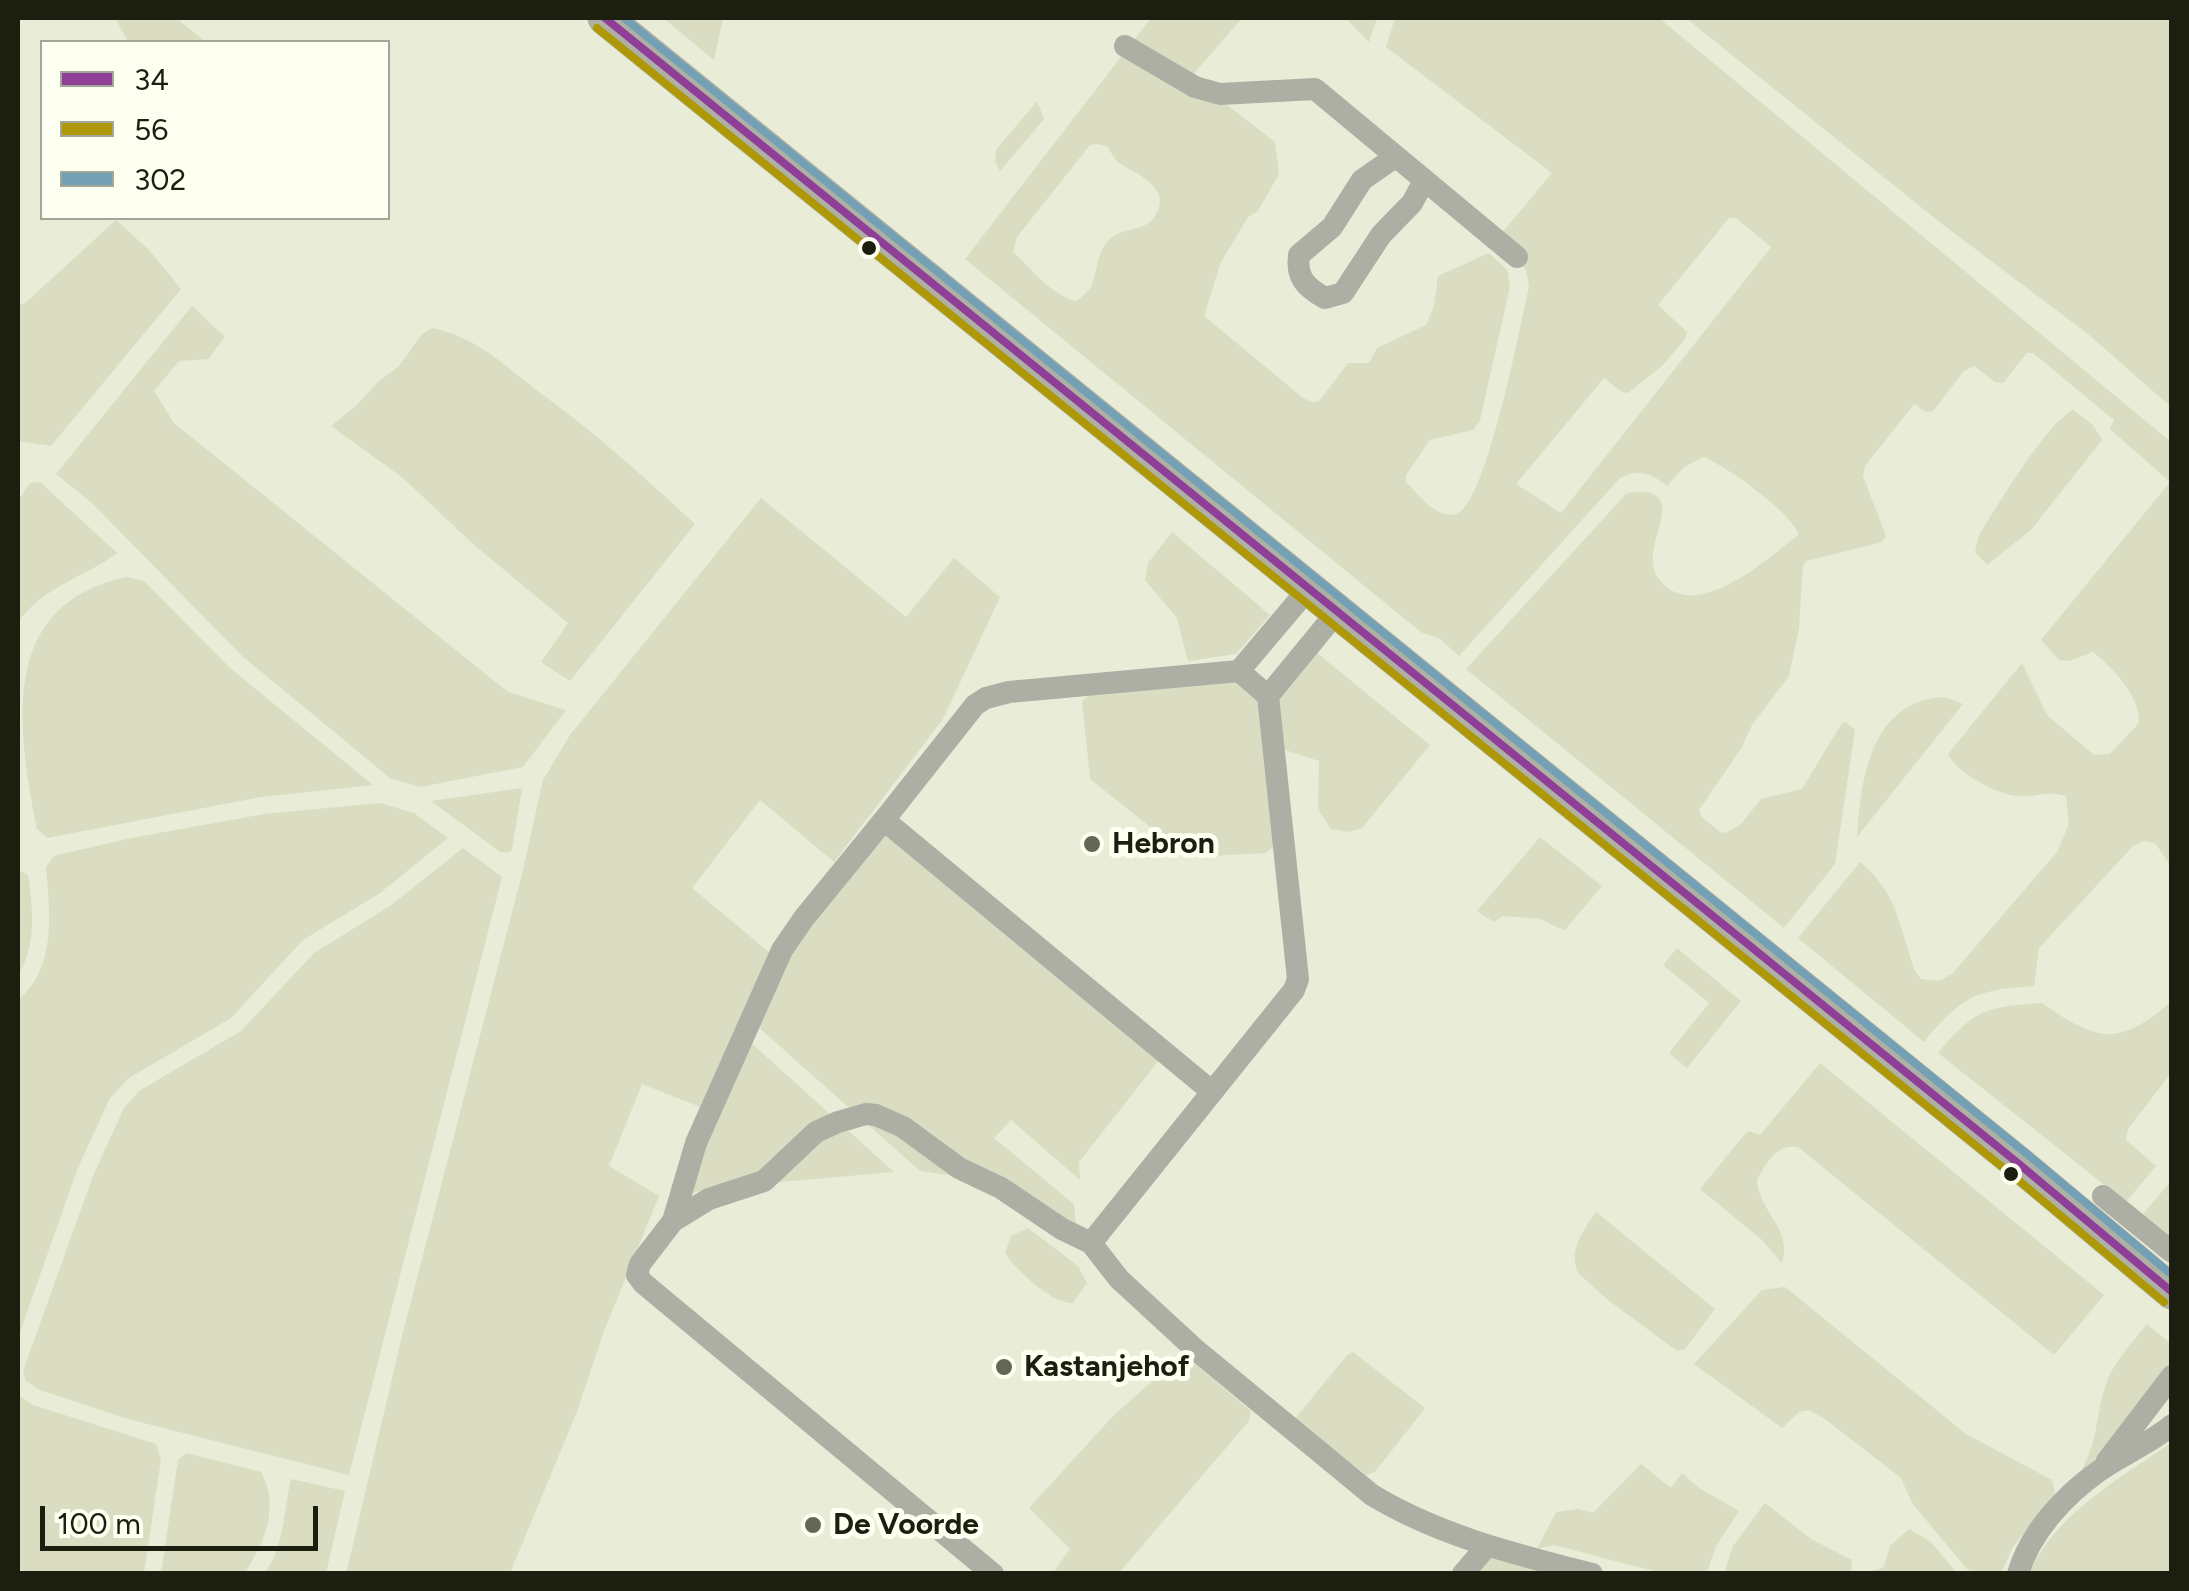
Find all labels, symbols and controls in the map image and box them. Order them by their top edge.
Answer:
legend [40,40,390,220]
text: 34 [134,61,169,98]
text: 56 [134,111,168,148]
text: 302 [134,161,186,198]
unlabelled marker [859,238,879,258]
place label: Hebron [1112,826,1215,862]
marker: Hebron [1081,833,1103,855]
unlabelled marker [2001,1164,2021,1184]
place label: Kastanjehof [1024,1349,1190,1385]
marker: Kastanjehof [993,1356,1015,1378]
scale bar [45,1486,322,1548]
text: 100 m [57,1505,141,1542]
place label: De Voorde [833,1507,979,1543]
marker: De Voorde [802,1514,824,1536]

